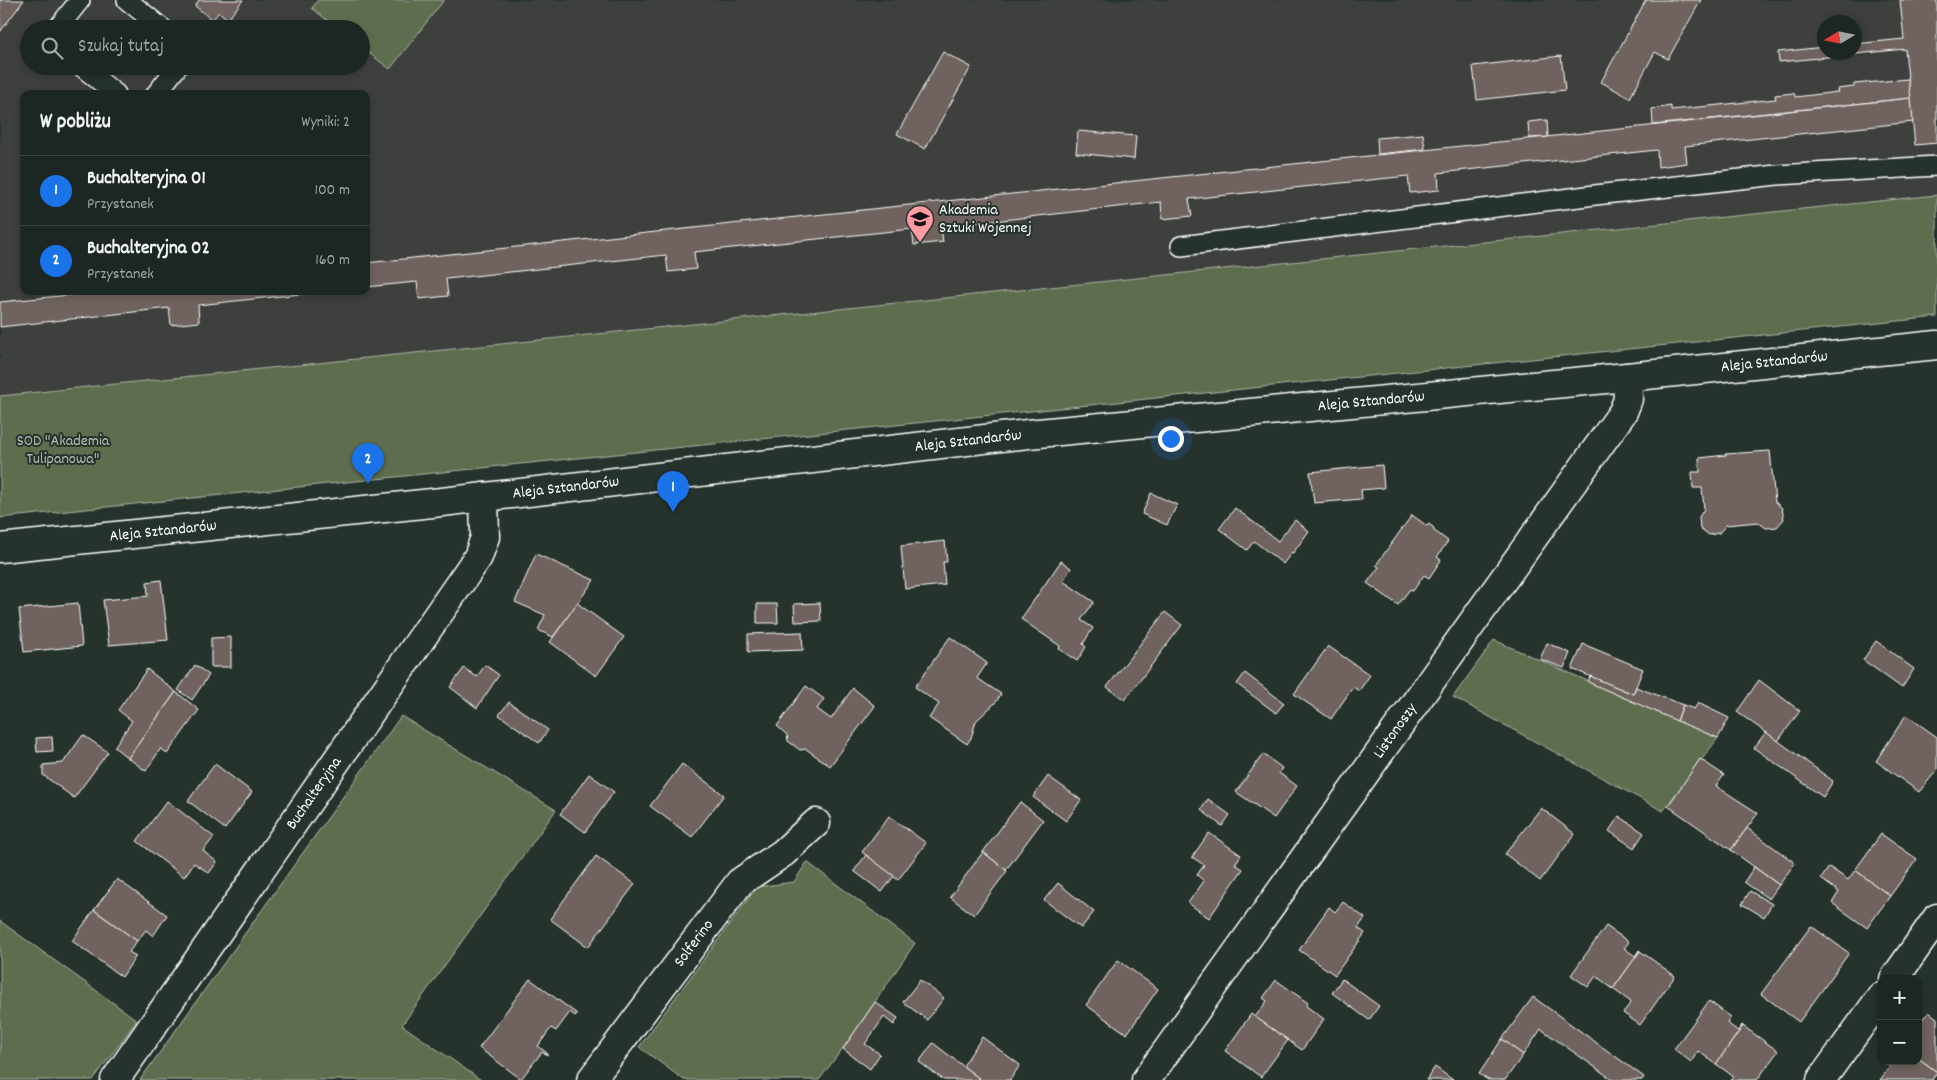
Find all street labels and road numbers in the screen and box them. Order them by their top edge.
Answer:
street label: Aleja Sztandarów [1720,345,1829,379]
street label: Aleja Sztandarów [1317,385,1426,418]
street label: Aleja Sztandarów [913,423,1023,459]
street label: Aleja Sztandarów [511,470,620,505]
street label: Aleja Sztandarów [109,514,218,548]
street label: Listonoszy [1368,698,1423,763]
street label: Buchalteryjna [281,752,348,834]
street label: Solferino [668,915,719,972]

